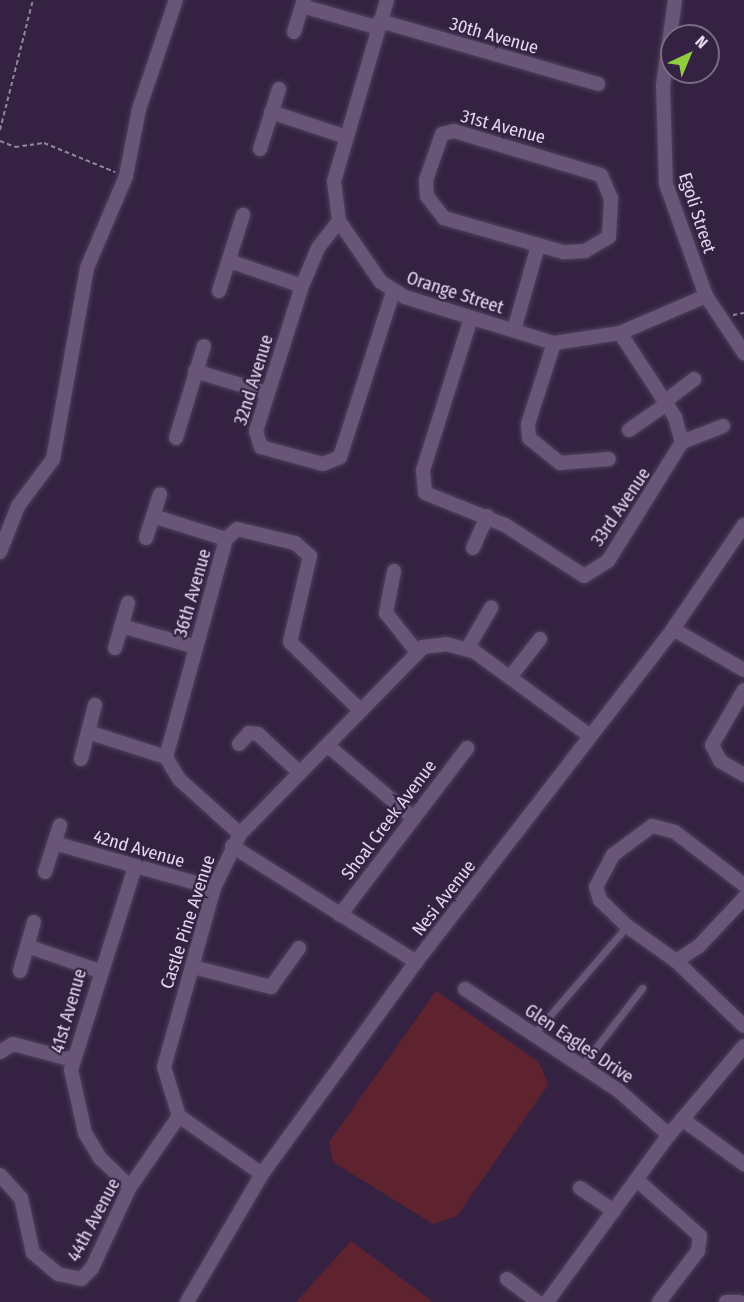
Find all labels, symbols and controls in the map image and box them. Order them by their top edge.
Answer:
street label: 30th Avenue [447,13,541,59]
north arrow [660,24,720,84]
text: N [691,32,712,52]
street label: 31st Avenue [458,105,548,149]
street label: Egoli Street [674,170,720,256]
street label: Orange Street [404,267,506,319]
street label: 32nd Avenue [230,332,278,428]
street label: 33rd Avenue [587,464,655,550]
street label: 36th Avenue [170,546,216,640]
street label: Shoal Creek Avenue [337,756,441,884]
street label: 42nd Avenue [91,826,187,872]
street label: Castle Pine Avenue [156,852,220,992]
street label: Nesi Avenue [408,856,480,940]
street label: 41st Avenue [47,966,91,1056]
street label: Glen Eagles Drive [521,1000,637,1088]
street label: 44th Avenue [63,1175,125,1265]

